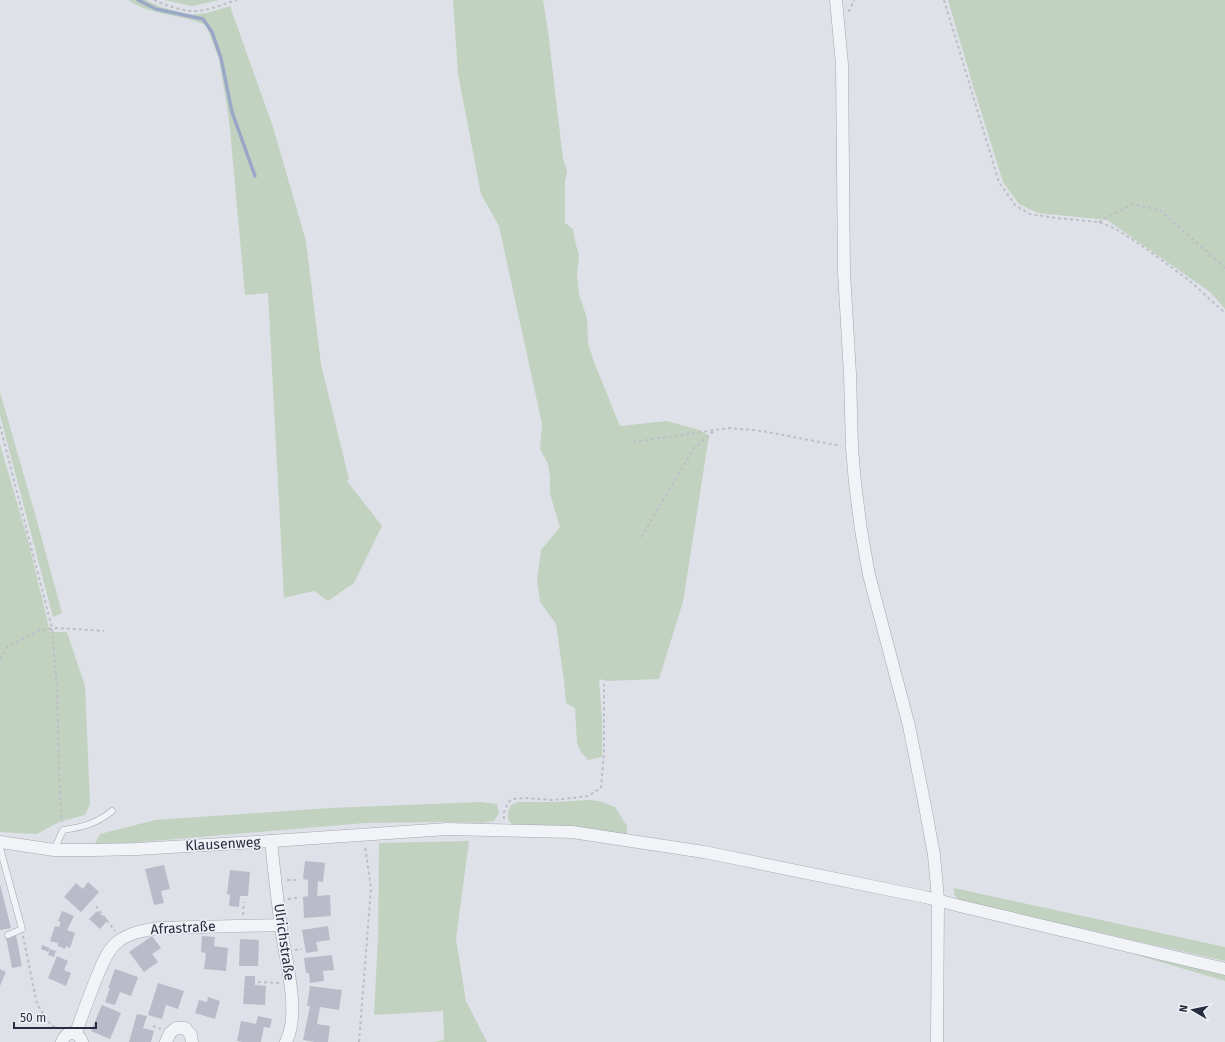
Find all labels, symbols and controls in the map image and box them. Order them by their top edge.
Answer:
street label: Klausenweg [185,834,262,854]
street label: Ulrichstraße [270,902,298,982]
street label: Afrastraße [150,918,216,938]
north arrow [1173,990,1213,1030]
scale bar [14,1004,96,1030]
text: N [1177,1004,1191,1013]
text: 50 m [20,1011,46,1025]

